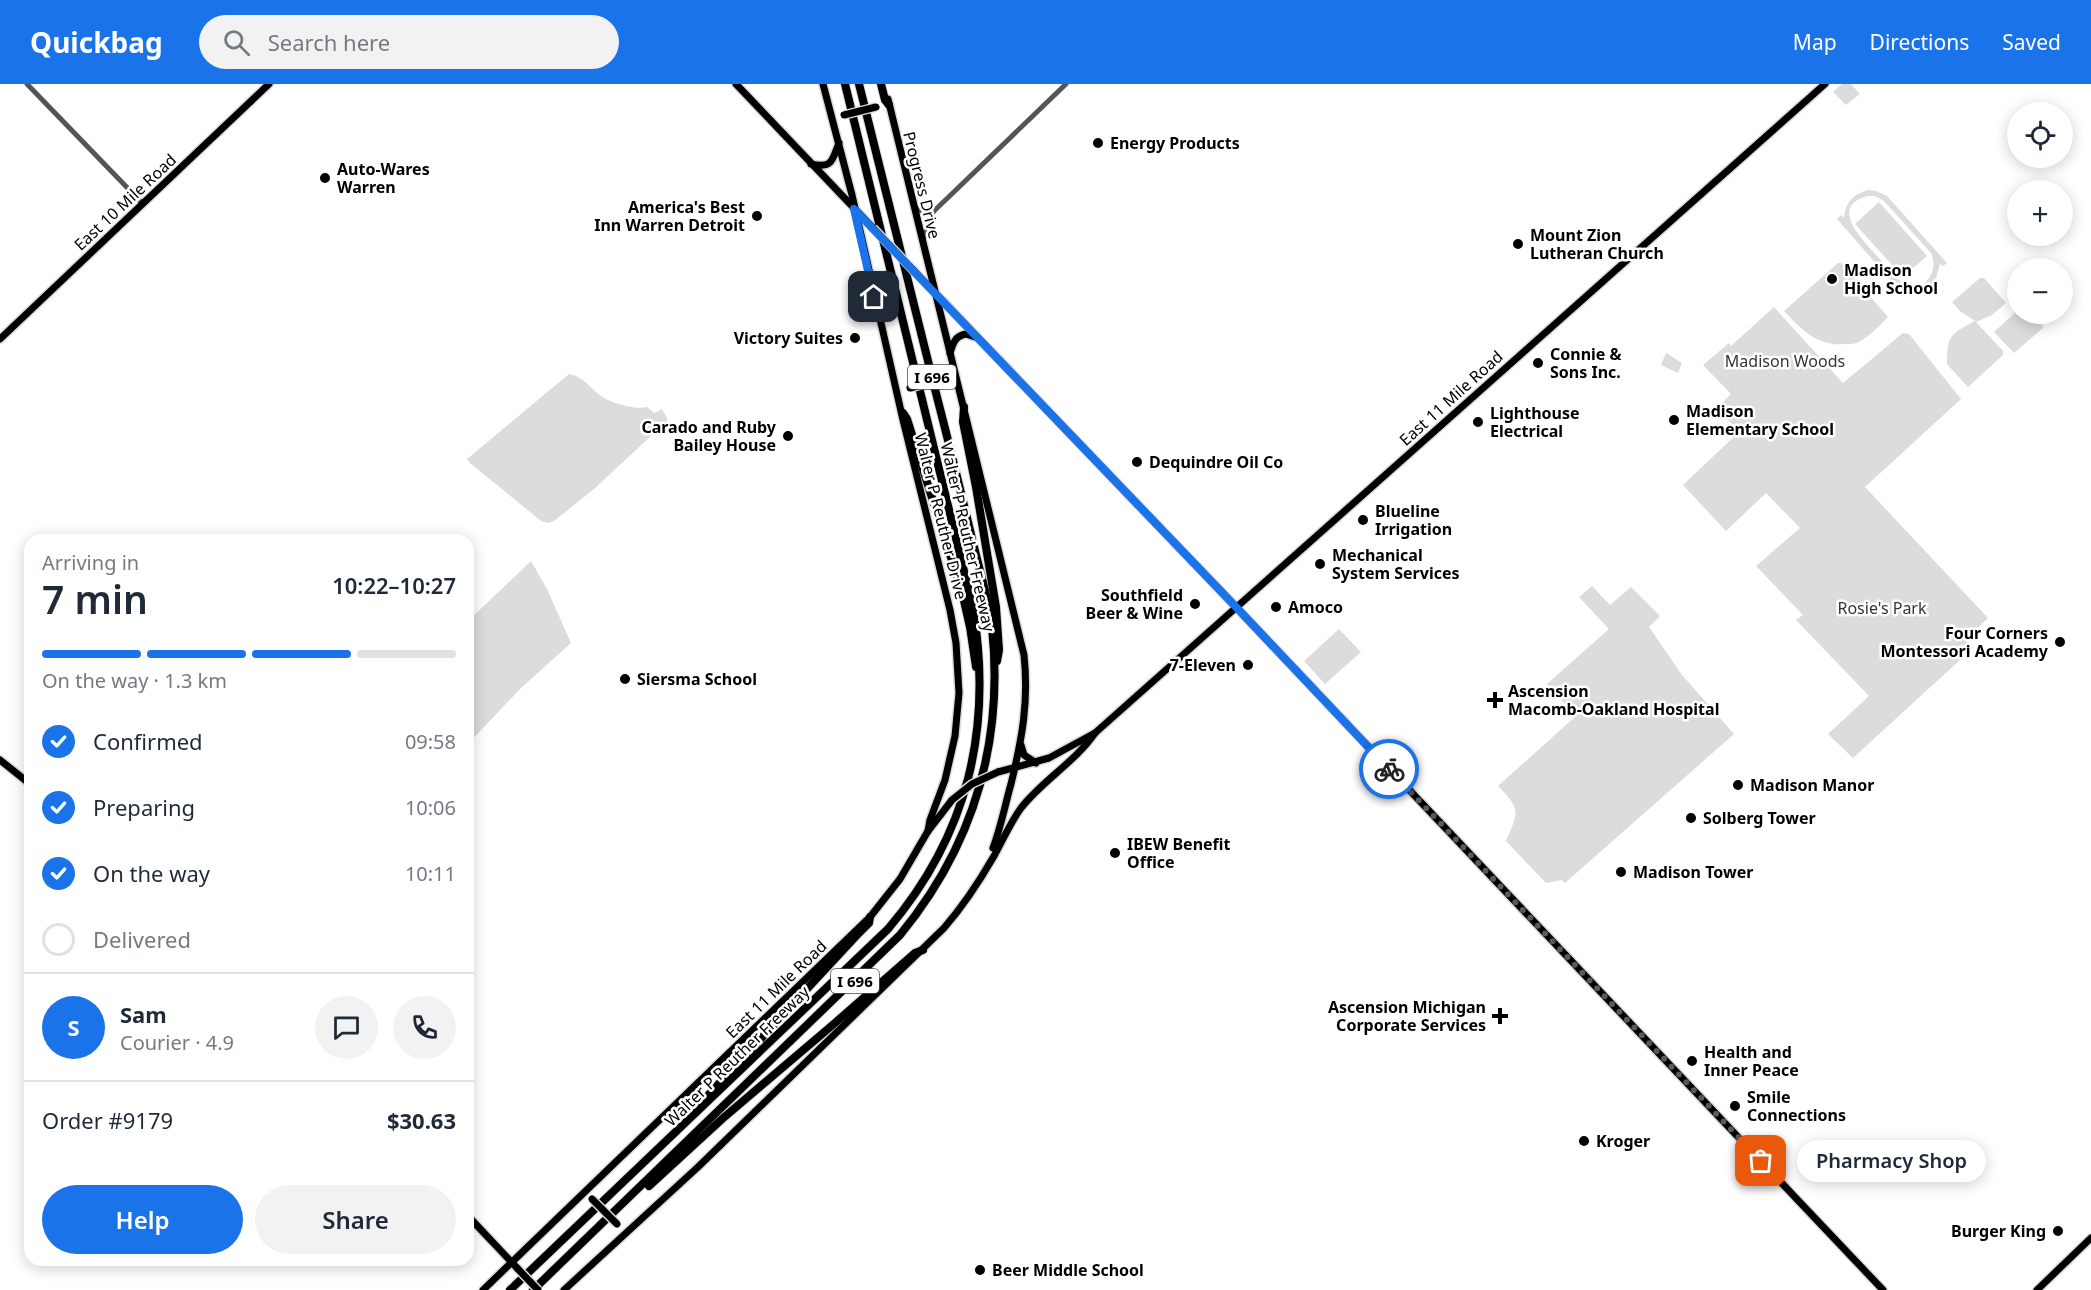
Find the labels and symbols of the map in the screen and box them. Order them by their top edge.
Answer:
street label: Progress Drive [898,129,946,241]
place label: Energy Products [1110,132,1240,154]
marker: Energy Products [1091,136,1105,150]
street label: East 10 Mile Road [69,149,181,255]
place label: Auto-Wares Warren [337,158,430,198]
marker: Auto-Wares Warren [318,171,332,185]
place label: America's Best Inn Warren Detroit [594,196,745,236]
marker: America's Best Inn Warren Detroit [750,209,764,223]
place label: Mount Zion Lutheran Church [1530,224,1664,264]
marker: Mount Zion Lutheran Church [1511,237,1525,251]
place label: Madison High School [1844,259,1938,299]
pin [848,271,899,322]
marker: Madison High School [1825,272,1839,286]
place label: Victory Suites [734,327,843,349]
marker: Victory Suites [848,331,862,345]
place label: Connie & Sons Inc. [1550,343,1622,383]
street label: East 11 Mile Road [1394,346,1508,450]
park label: Madison Woods [1725,350,1845,372]
marker: Connie & Sons Inc. [1531,356,1545,370]
road number: I 696 [908,365,956,389]
place label: Madison Elementary School [1686,400,1834,440]
place label: Lighthouse Electrical [1490,402,1580,442]
marker: Madison Elementary School [1667,413,1681,427]
marker: Lighthouse Electrical [1471,415,1485,429]
place label: Carado and Ruby Bailey House [641,416,777,456]
marker: Carado and Ruby Bailey House [781,429,795,443]
street label: Walter P Reuther Drive [910,430,972,602]
street label: Walter P Reuther Freeway [936,440,1001,635]
place label: Dequindre Oil Co [1149,451,1283,473]
marker: Dequindre Oil Co [1130,455,1144,469]
place label: Blueline Irrigation [1375,500,1452,540]
marker: Blueline Irrigation [1356,513,1370,527]
place label: Mechanical System Services [1332,544,1460,584]
marker: Mechanical System Services [1313,557,1327,571]
place label: Southfield Beer & Wine [1086,584,1183,624]
place label: Amoco [1288,596,1343,618]
marker: Southfield Beer & Wine [1188,597,1202,611]
park label: Rosie's Park [1837,597,1927,619]
marker: Amoco [1269,600,1283,614]
place label: Four Corners Montessori Academy [1881,622,2049,662]
marker: Four Corners Montessori Academy [2053,635,2067,649]
place label: 7-Eleven [1170,654,1236,676]
marker: 7-Eleven [1241,658,1255,672]
place label: Siersma School [637,668,757,690]
marker: Siersma School [618,672,632,686]
place label: Ascension Macomb-Oakland Hospital [1508,680,1719,720]
marker: Ascension Macomb-Oakland Hospital [1486,691,1504,709]
courier [1359,739,1419,799]
place label: Madison Manor [1750,774,1874,796]
marker: Madison Manor [1731,778,1745,792]
place label: Solberg Tower [1703,807,1816,829]
marker: Solberg Tower [1684,811,1698,825]
place label: IBEW Benefit Office [1127,833,1231,873]
marker: IBEW Benefit Office [1108,846,1122,860]
place label: Madison Tower [1633,861,1753,883]
marker: Madison Tower [1614,865,1628,879]
street label: East 11 Mile Road [721,935,831,1043]
road number: I 696 [831,969,879,993]
street label: Walter P Reuther Freeway [660,980,815,1131]
place label: Ascension Michigan Corporate Services [1328,996,1486,1036]
marker: Ascension Michigan Corporate Services [1491,1007,1509,1025]
place label: Health and Inner Peace [1704,1041,1799,1081]
marker: Health and Inner Peace [1685,1054,1699,1068]
place label: Smile Connections [1747,1086,1846,1126]
marker: Smile Connections [1728,1099,1742,1113]
place label: Kroger [1596,1130,1650,1152]
marker: Kroger [1577,1134,1591,1148]
pin [1735,1135,1786,1186]
callout: Pharmacy Shop [1797,1140,1986,1182]
place label: Burger King [1951,1220,2046,1242]
marker: Burger King [2051,1224,2065,1238]
place label: Beer Middle School [992,1259,1144,1281]
marker: Beer Middle School [973,1263,987,1277]

